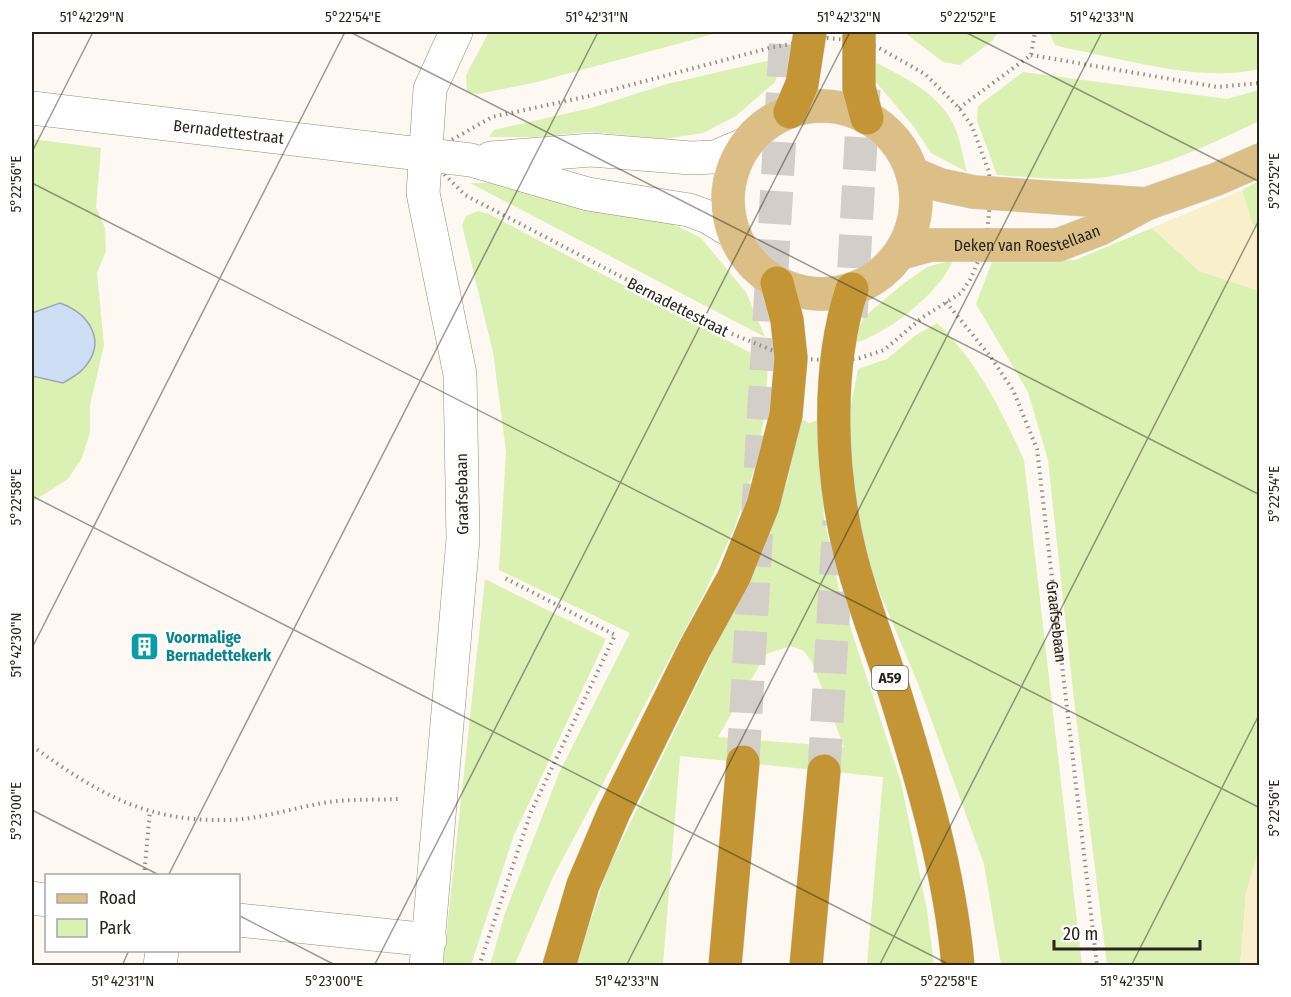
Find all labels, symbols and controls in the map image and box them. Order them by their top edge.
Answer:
text: 51°42'29"N [60,8,124,26]
text: 5°22'54"E [325,8,381,26]
text: 51°42'31"N [566,8,628,26]
text: 51°42'32"N [817,8,881,26]
text: 5°22'52"E [940,8,996,26]
text: 51°42'33"N [1070,8,1134,26]
street label: Bernadettestraat [172,115,286,147]
text: 5°22'52"E [1265,153,1283,209]
text: 5°22'56"E [7,156,25,212]
street label: Deken van Roestellaan [954,220,1103,255]
street label: Bernadettestraat [624,273,732,341]
street label: Graafsebaan [452,453,472,535]
text: 5°22'54"E [1265,466,1283,522]
text: 5°22'58"E [7,469,25,525]
street label: Graafsebaan [1043,580,1071,663]
text: 51°42'30"N [7,613,25,677]
place label: Voormalige Bernadettekerk [165,628,272,665]
building icon: Voormalige Bernadettekerk [129,630,161,662]
road number: A59 [872,666,908,690]
text: 5°22'56"E [1265,780,1283,836]
text: 5°23'00"E [7,782,25,840]
legend [45,874,240,952]
text: Road [99,887,136,909]
scale bar [1054,913,1200,951]
text: Park [99,917,132,939]
text: 20 m [1063,923,1098,945]
text: 51°42'31"N [92,972,154,990]
text: 5°23'00"E [305,972,363,990]
text: 51°42'33"N [595,972,659,990]
text: 5°22'58"E [921,972,977,990]
text: 51°42'35"N [1100,972,1164,990]

